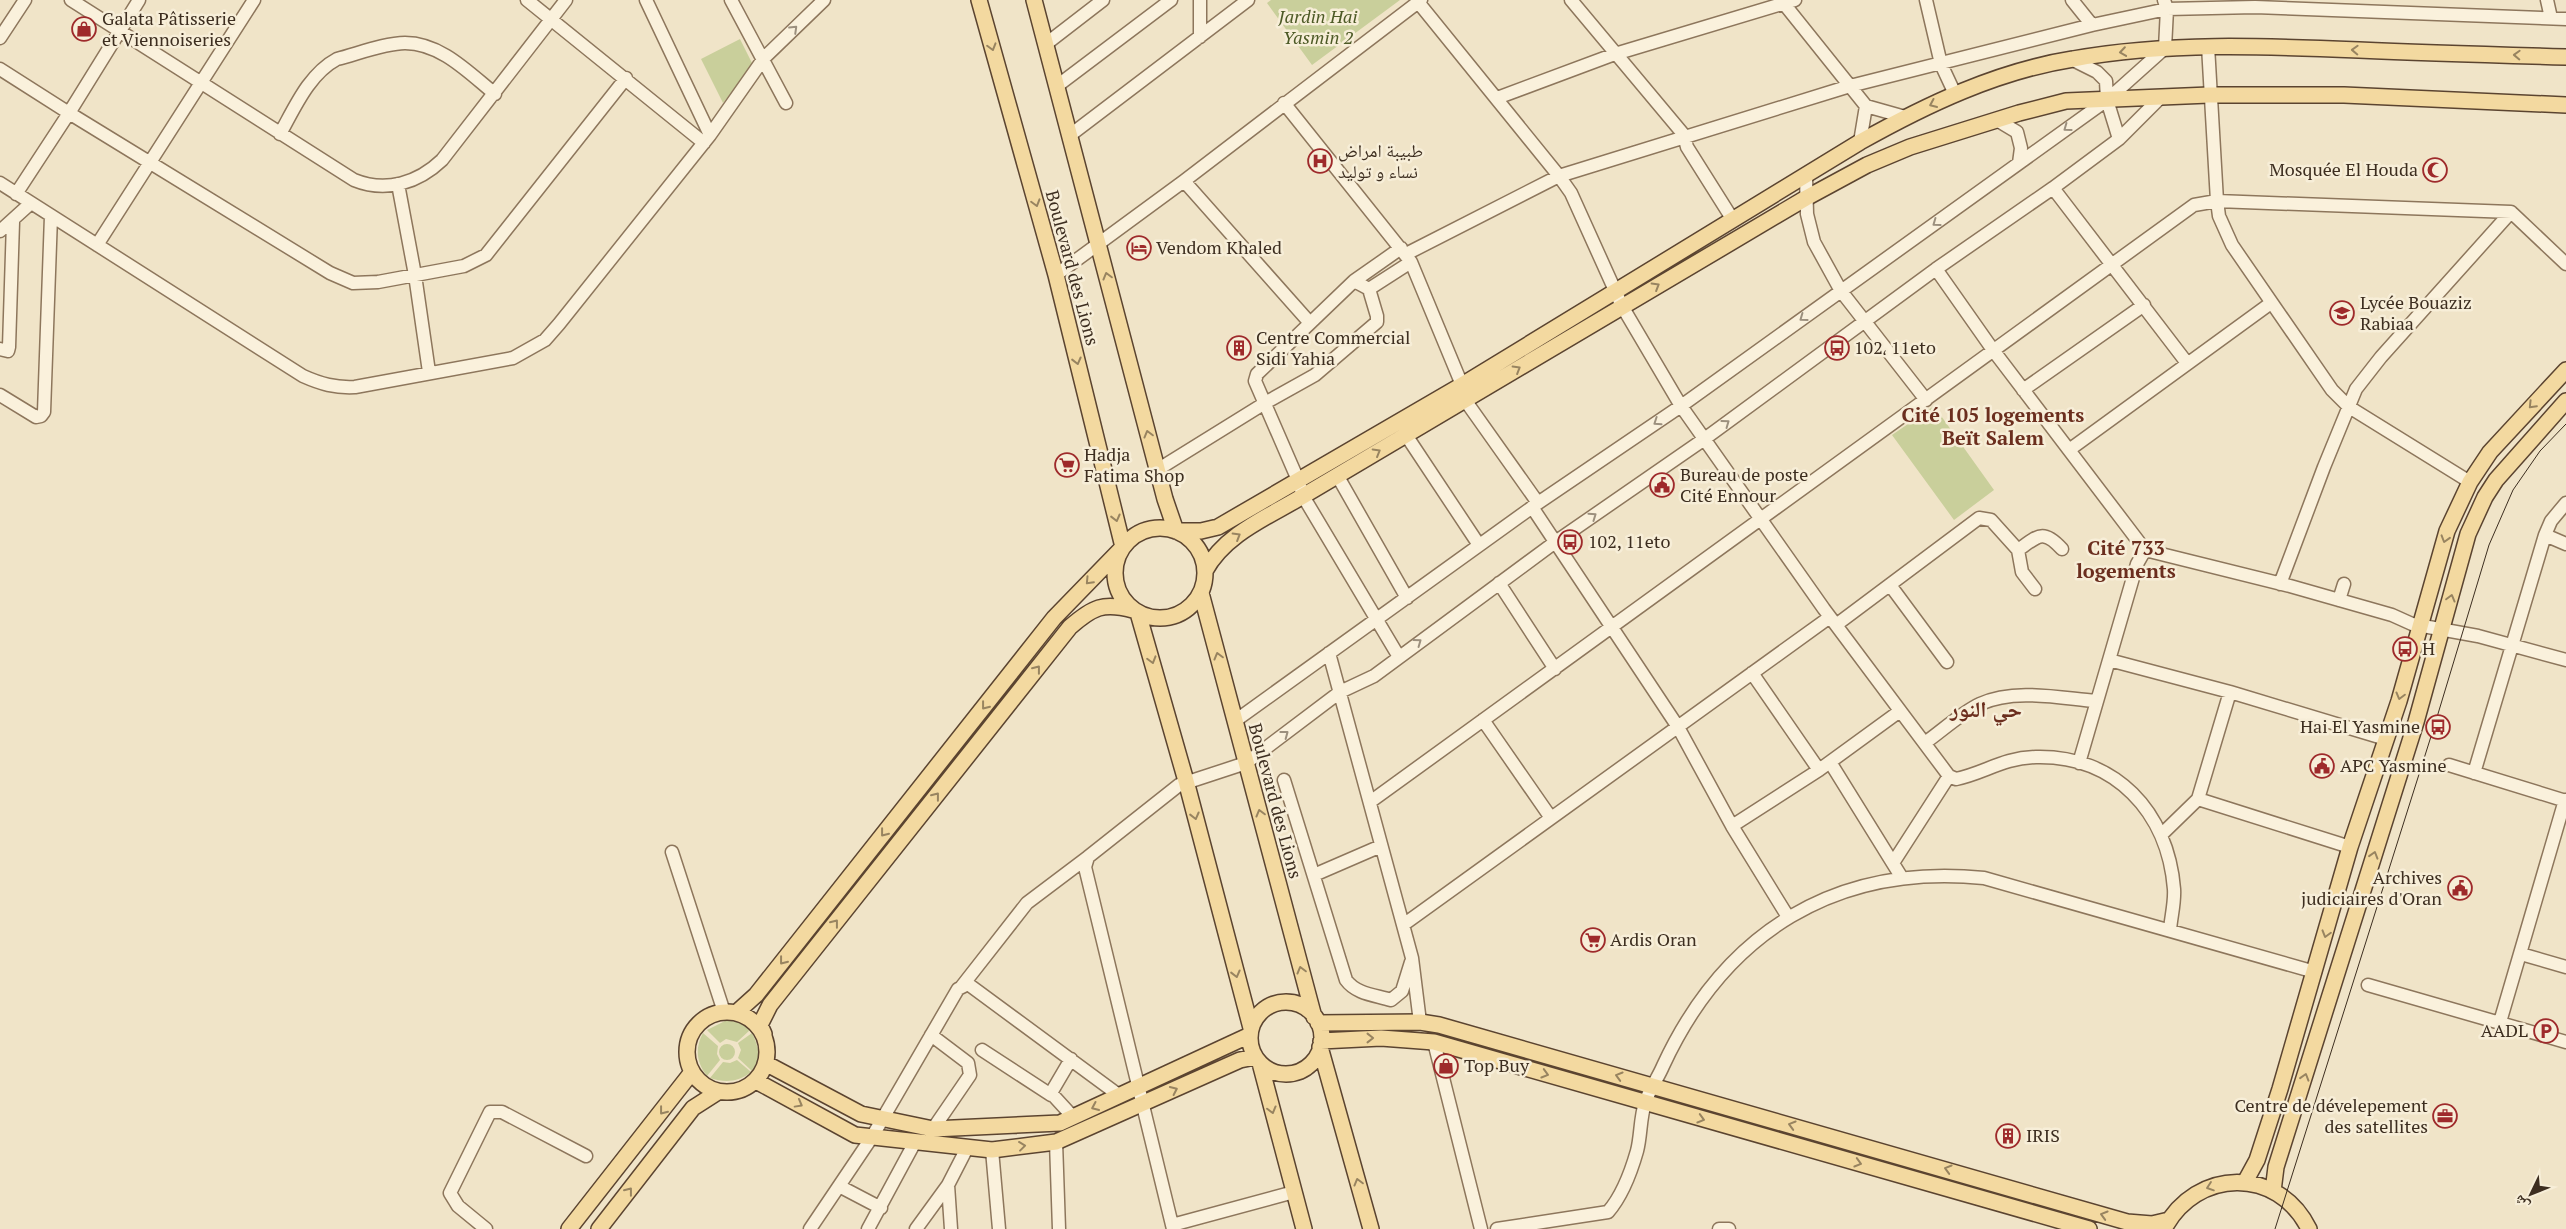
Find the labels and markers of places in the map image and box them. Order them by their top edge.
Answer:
place label: Galata Pâtisserie et Viennoiseries [102,6,236,51]
shop icon: Galata Pâtisserie et Viennoiseries [71,16,97,42]
place label: طبيبة امراض نساء و توليد [1338,138,1423,183]
hospital icon: طبيبة امراض نساء و توليد [1307,148,1333,174]
place label: Mosquée El Houda [2269,157,2418,181]
mosque icon: Mosquée El Houda [2422,157,2448,183]
hotel icon: Vendom Khaled [1126,235,1152,261]
place label: Vendom Khaled [1156,235,1282,259]
place label: Lycée Bouaziz Rabiaa [2360,290,2472,335]
school or university icon: Lycée Bouaziz Rabiaa [2329,300,2355,326]
place label: Centre Commercial Sidi Yahia [1256,325,1410,370]
building icon: Centre Commercial Sidi Yahia [1226,335,1252,361]
bus stop icon: 102، 11eto [1824,335,1850,361]
place label: 102، 11eto [1854,335,1936,359]
place label: Hadja Fatima Shop [1084,442,1184,487]
supermarket icon: Hadja Fatima Shop [1054,452,1080,478]
place label: Bureau de poste Cité Ennour [1680,462,1808,507]
public building icon: Bureau de poste Cité Ennour [1649,472,1675,498]
bus stop icon: 102, 11eto [1557,529,1583,555]
place label: 102, 11eto [1588,529,1670,553]
bus stop icon: H [2392,636,2418,662]
place label: H [2422,636,2435,660]
place label: Hai El Yasmine [2300,714,2420,738]
bus stop icon: Hai El Yasmine [2425,714,2451,740]
public building icon: APC Yasmine [2309,753,2335,779]
place label: APC Yasmine [2340,753,2446,777]
place label: Archives judiciaires d'Oran [2301,865,2442,910]
public building icon: Archives judiciaires d'Oran [2447,875,2473,901]
supermarket icon: Ardis Oran [1580,927,1606,953]
place label: Ardis Oran [1610,927,1697,951]
place label: AADL [2481,1018,2528,1042]
parking icon: AADL [2533,1018,2559,1044]
shop icon: Top Buy [1433,1053,1459,1079]
place label: Top Buy [1464,1053,1530,1077]
place label: Centre de dévelepement des satellites [2234,1093,2428,1138]
office icon: Centre de dévelepement des satellites [2432,1103,2458,1129]
building icon: IRIS [1995,1123,2021,1149]
place label: IRIS [2026,1123,2060,1147]

